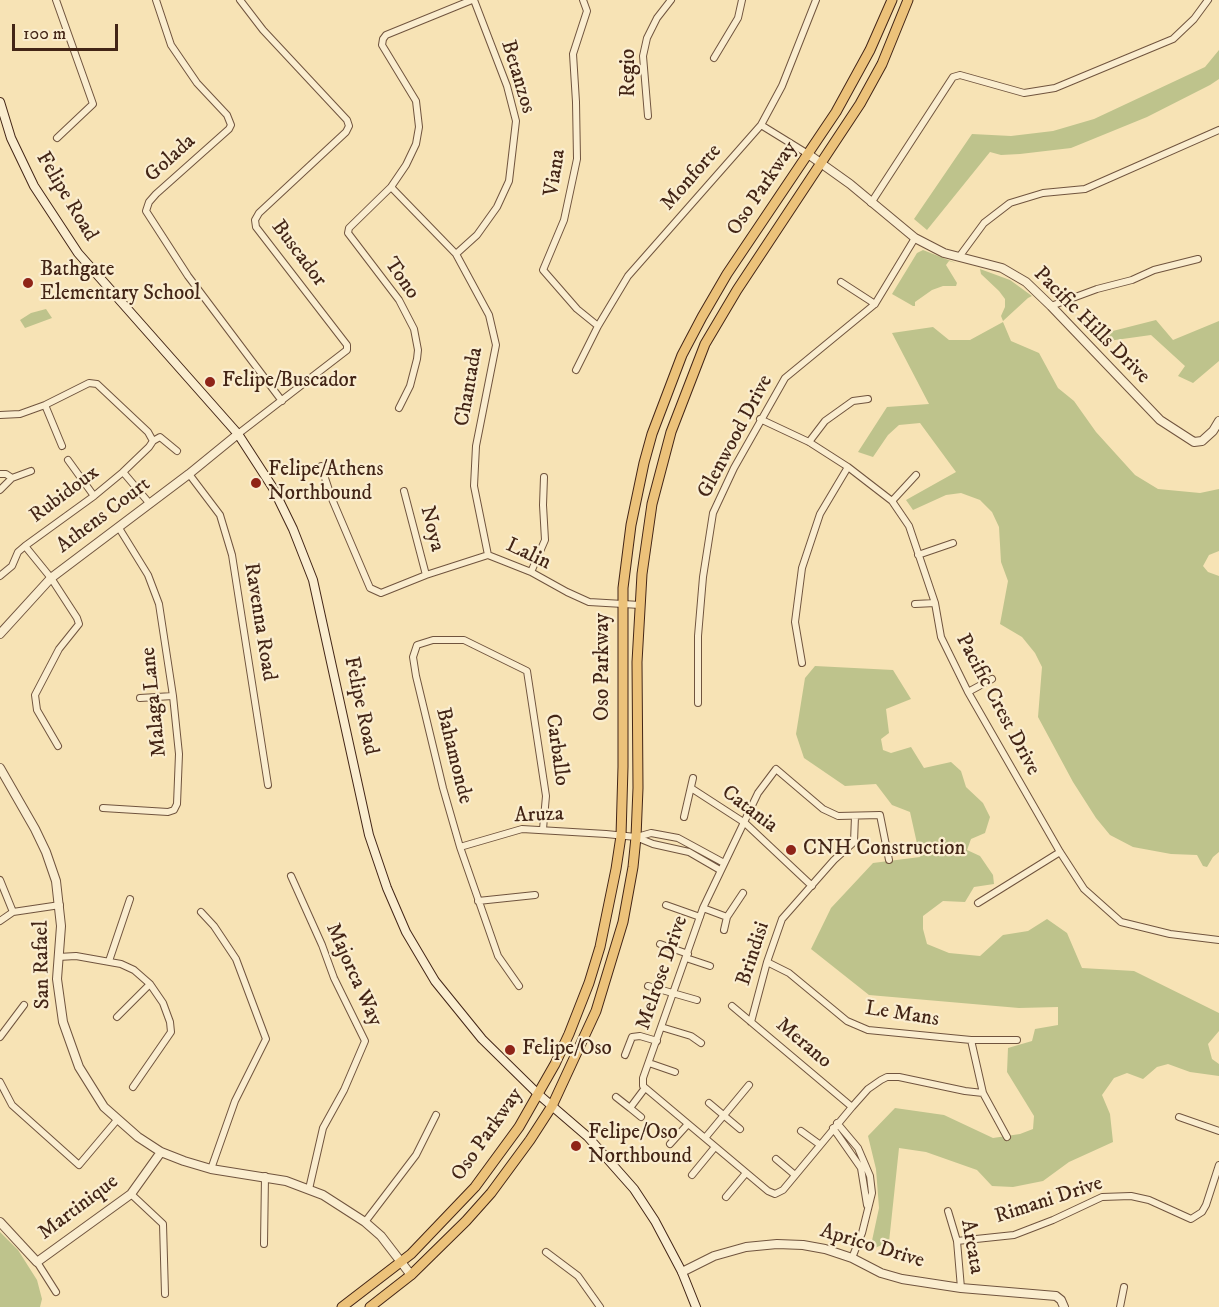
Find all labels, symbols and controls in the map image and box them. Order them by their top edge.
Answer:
scale bar [15,12,122,50]
text: 100 m [23,23,66,45]
street label: Betanzos [494,37,540,117]
street label: Regio [617,49,643,97]
street label: Golada [140,130,202,188]
street label: Oso Parkway [722,137,804,241]
street label: Monforte [656,140,728,216]
street label: Felipe Road [29,148,103,246]
street label: Viana [540,148,572,198]
street label: Buscador [265,216,331,292]
street label: Tono [378,253,424,305]
place label: Bathgate Elementary School [40,258,201,308]
street label: Pacific Hills Drive [1027,262,1155,390]
marker: Bathgate Elementary School [21,276,35,290]
street label: Chantada [451,346,489,428]
place label: Felipe/Buscador [222,369,357,395]
street label: Glenwood Drive [693,371,779,503]
marker: Felipe/Buscador [203,375,217,389]
place label: Felipe/Athens Northbound [268,458,383,508]
street label: Rubidoux [25,461,105,529]
street label: Athens Court [52,473,156,559]
marker: Felipe/Athens Northbound [249,476,263,490]
street label: Noya [413,504,449,554]
street label: Lalin [501,534,555,576]
street label: Ravenna Road [237,561,281,683]
street label: Oso Parkway [591,613,617,721]
street label: Pacific Crest Drive [949,630,1045,780]
street label: Malaga Lane [137,646,173,758]
street label: Felipe Road [337,654,383,758]
street label: Bahamonde [429,705,477,807]
street label: Carballo [538,712,574,788]
street label: Catania [716,781,782,839]
street label: Aruza [514,803,564,829]
place label: CNH Construction [803,837,966,863]
marker: CNH Construction [784,843,798,857]
street label: Melrose Drive [632,913,694,1033]
street label: Brindisi [732,919,776,989]
street label: San Rafael [30,920,56,1010]
street label: Majorca Way [319,920,387,1030]
street label: Le Mans [863,997,941,1033]
street label: Merano [770,1013,836,1075]
place label: Felipe/Oso [522,1037,612,1063]
marker: Felipe/Oso [503,1043,517,1057]
street label: Oso Parkway [447,1084,529,1186]
place label: Felipe/Oso Northbound [588,1121,692,1171]
marker: Felipe/Oso Northbound [569,1139,583,1153]
street label: Martinique [34,1170,124,1246]
street label: Rimani Drive [992,1172,1106,1230]
street label: Arcata [954,1218,988,1276]
street label: Aprico Drive [817,1219,927,1275]

